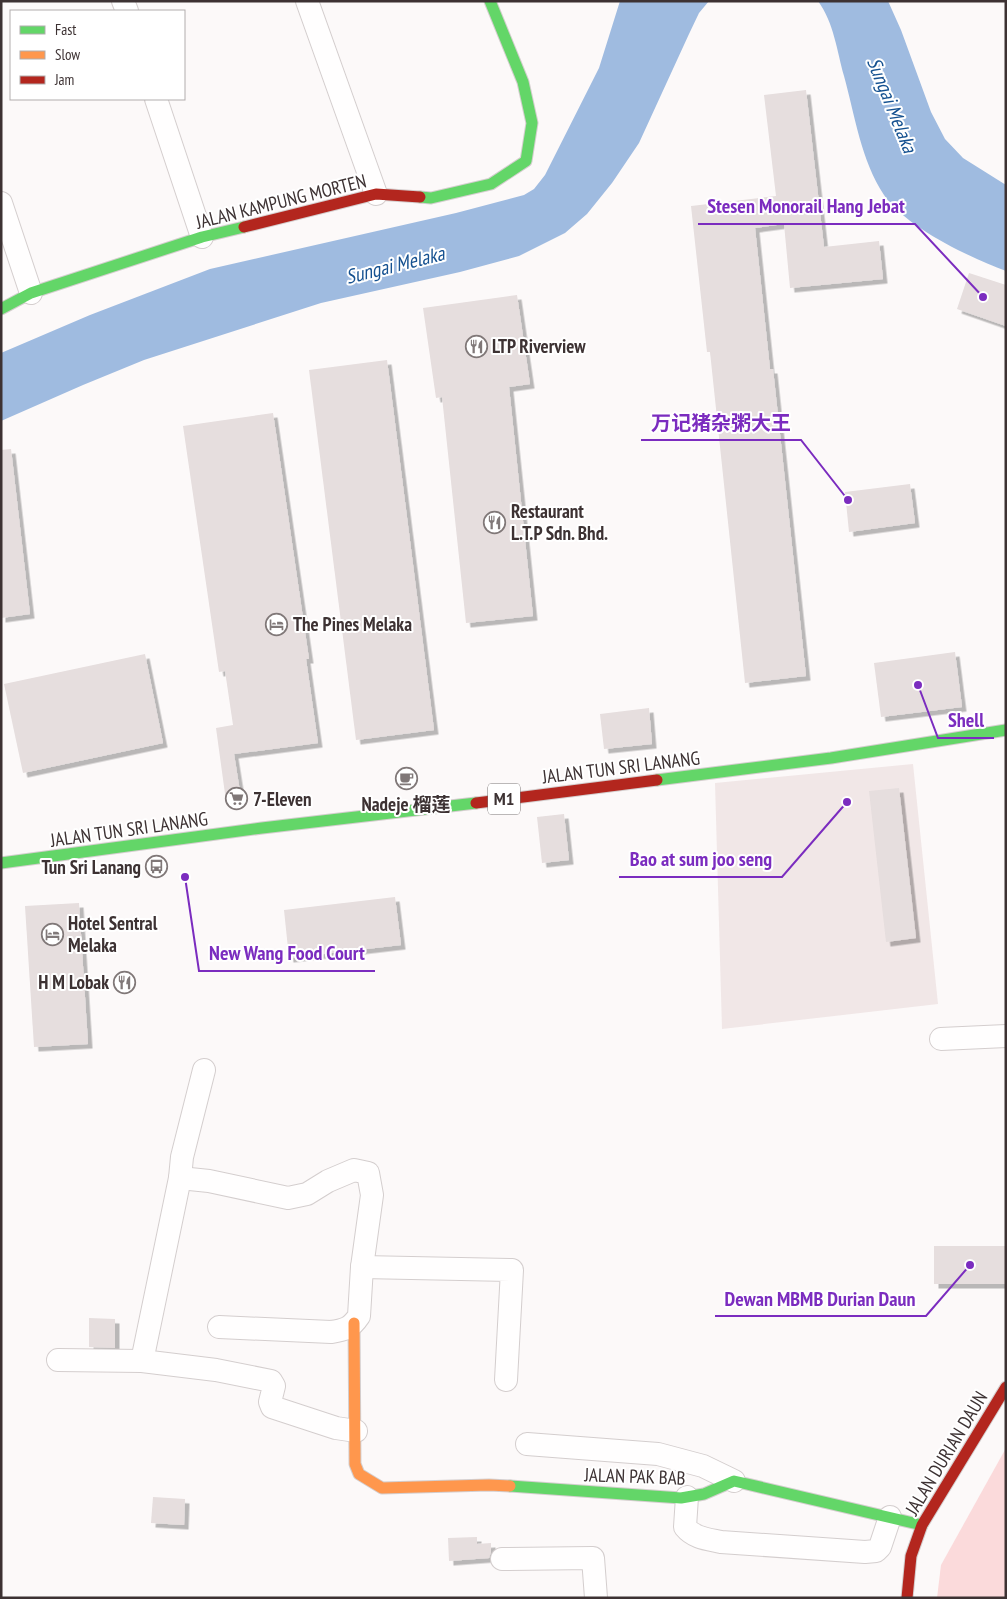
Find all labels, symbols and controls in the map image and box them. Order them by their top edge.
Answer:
legend [10,10,185,100]
text: Fast [55,20,76,39]
text: Slow [55,45,80,64]
water label: Sungai Melaka [861,53,923,157]
text: Jam [54,70,74,89]
street label: JALAN KAMPUNG MORTEN [192,168,369,234]
callout: Stesen Monorail Hang Jebat [698,189,915,224]
text: Stesen Monorail Hang Jebat [707,193,905,219]
water label: Sungai Melaka [343,240,448,290]
restaurant icon: LTP Riverview [464,334,488,358]
place label: LTP Riverview [492,334,586,358]
callout: 万记猪杂粥大王 [641,405,801,440]
text: 万记猪杂粥大王 [651,410,791,436]
place label: Restaurant L.T.P Sdn. Bhd. [511,499,608,545]
restaurant icon: Restaurant L.T.P Sdn. Bhd. [483,510,507,534]
hotel icon: The Pines Melaka [265,612,289,636]
place label: The Pines Melaka [293,612,412,636]
callout: Shell [938,703,994,738]
text: Shell [948,707,984,733]
street label: JALAN TUN SRI LANANG [540,745,701,789]
cafe icon: Nadeje 榴莲 [394,766,418,790]
road number: M1 [488,784,520,814]
supermarket icon: 7-Eleven [225,787,249,811]
place label: 7-Eleven [253,787,312,811]
place label: Nadeje 榴莲 [362,792,451,816]
street label: JALAN TUN SRI LANANG [48,806,209,852]
callout: Bao at sum joo seng [619,842,782,877]
text: Bao at sum joo seng [630,846,772,872]
place label: Tun Sri Lanang [41,855,141,879]
bus stop icon: Tun Sri Lanang [145,855,169,879]
place label: Hotel Sentral Melaka [68,911,158,957]
hotel icon: Hotel Sentral Melaka [40,922,64,946]
callout: New Wang Food Court [199,936,375,971]
text: New Wang Food Court [209,940,365,966]
place label: H M Lobak [38,970,109,994]
restaurant icon: H M Lobak [113,970,137,994]
callout: Dewan MBMB Durian Daun [715,1281,926,1316]
text: Dewan MBMB Durian Daun [725,1286,915,1312]
street label: JALAN DURIAN DAUN [899,1387,992,1520]
street label: JALAN PAK BAB [583,1462,686,1490]

